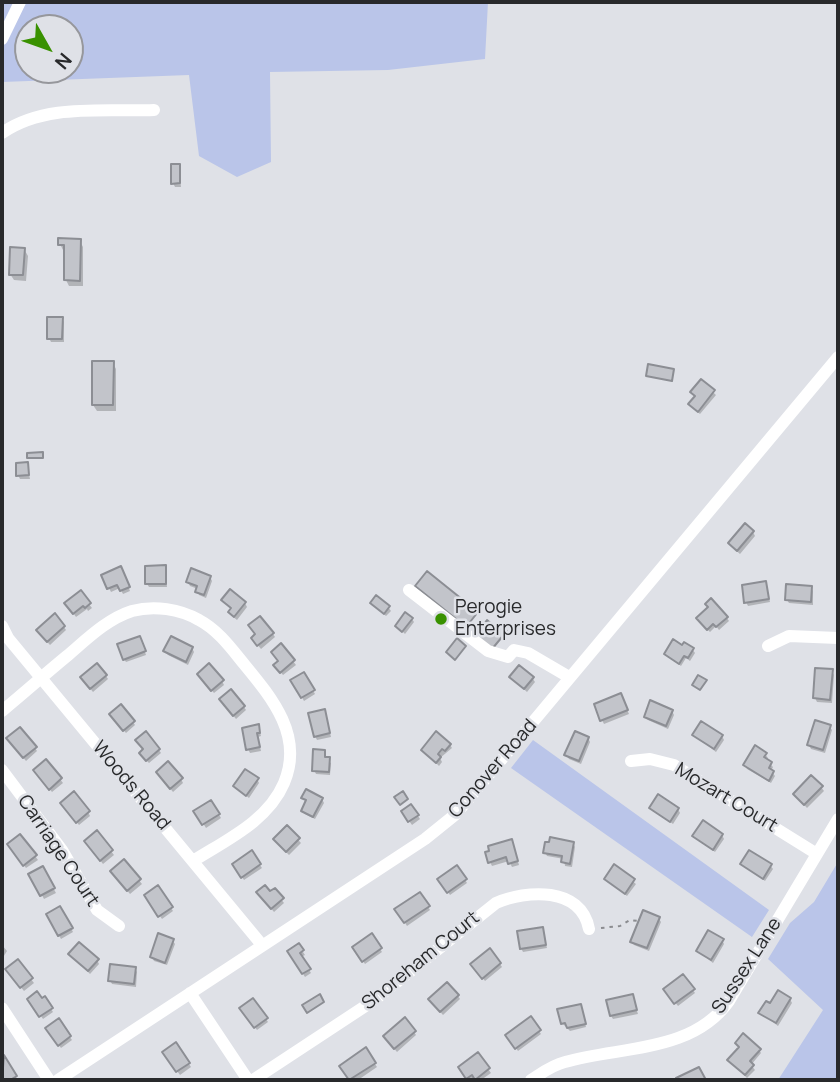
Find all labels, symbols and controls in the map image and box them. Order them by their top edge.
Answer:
north arrow [14,14,84,84]
text: N [49,48,78,75]
place label: Perogie Enterprises [455,597,556,641]
marker: Perogie Enterprises [433,611,449,627]
street label: Conover Road [444,715,542,823]
street label: Woods Road [87,737,175,835]
street label: Mozart Court [671,758,781,838]
street label: Carriage Court [12,791,104,911]
street label: Shoreham Court [358,907,484,1015]
street label: Sussex Lane [707,914,787,1018]

